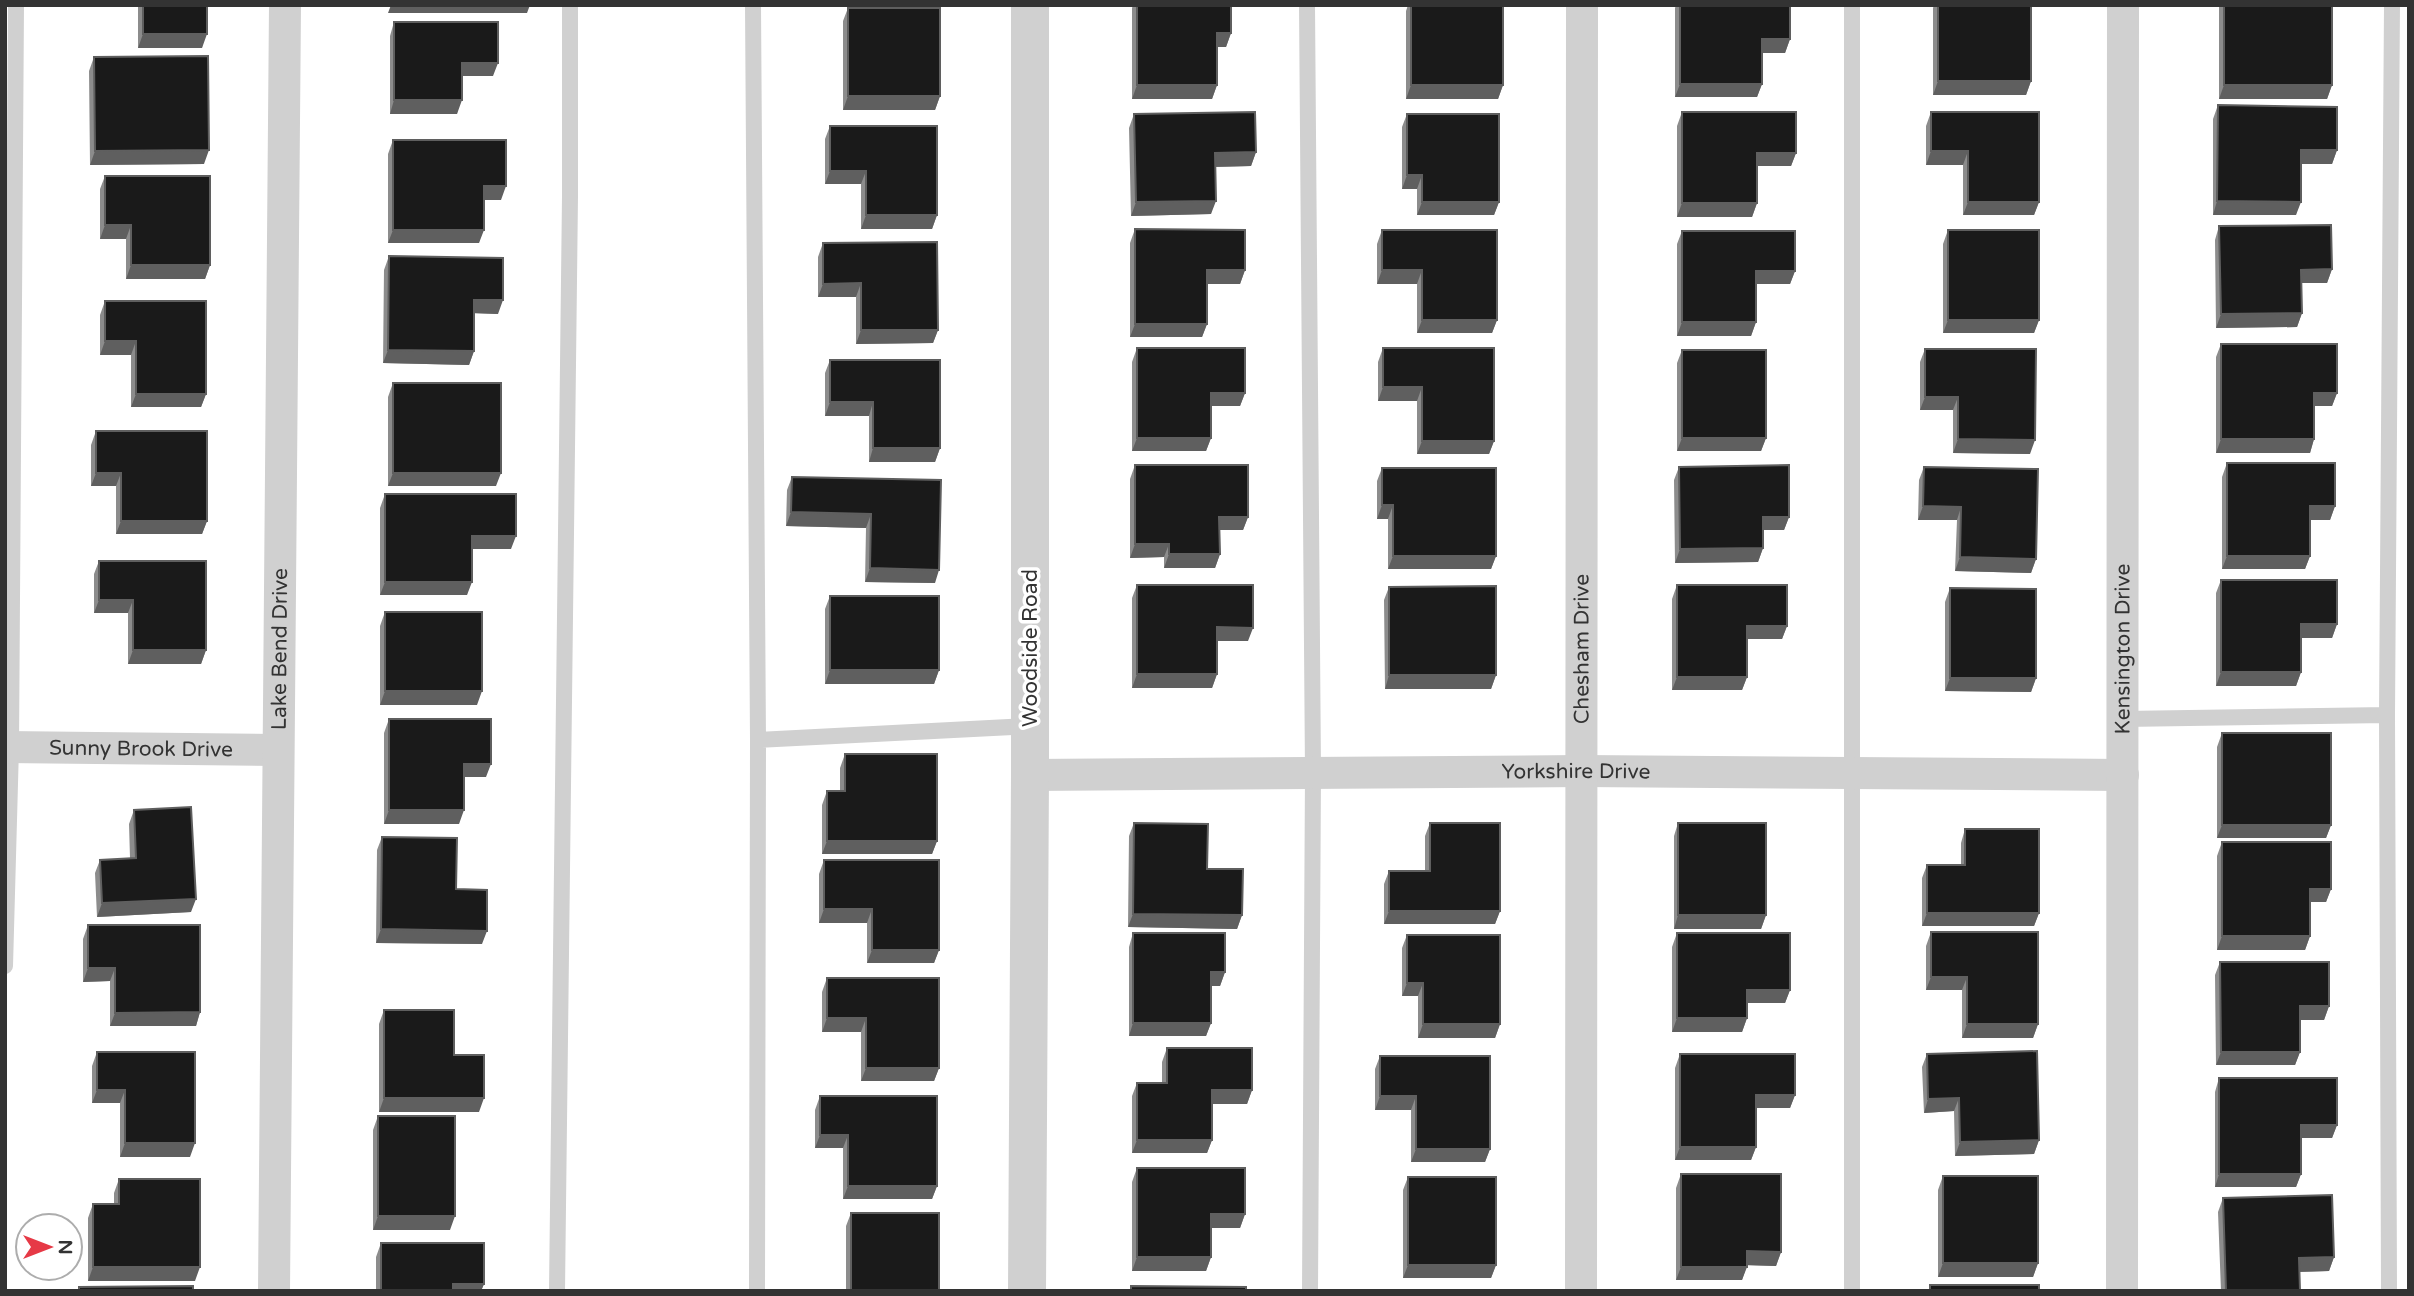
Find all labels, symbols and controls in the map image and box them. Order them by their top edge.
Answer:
street label: Kensington Drive [2110,563,2135,734]
street label: Lake Bend Drive [266,568,293,730]
street label: Woodside Road [1018,569,1043,727]
street label: Chesham Drive [1569,574,1594,724]
street label: Sunny Brook Drive [49,735,233,762]
street label: Yorkshire Drive [1501,758,1651,784]
north arrow [14,1212,84,1282]
text: N [54,1239,76,1255]

